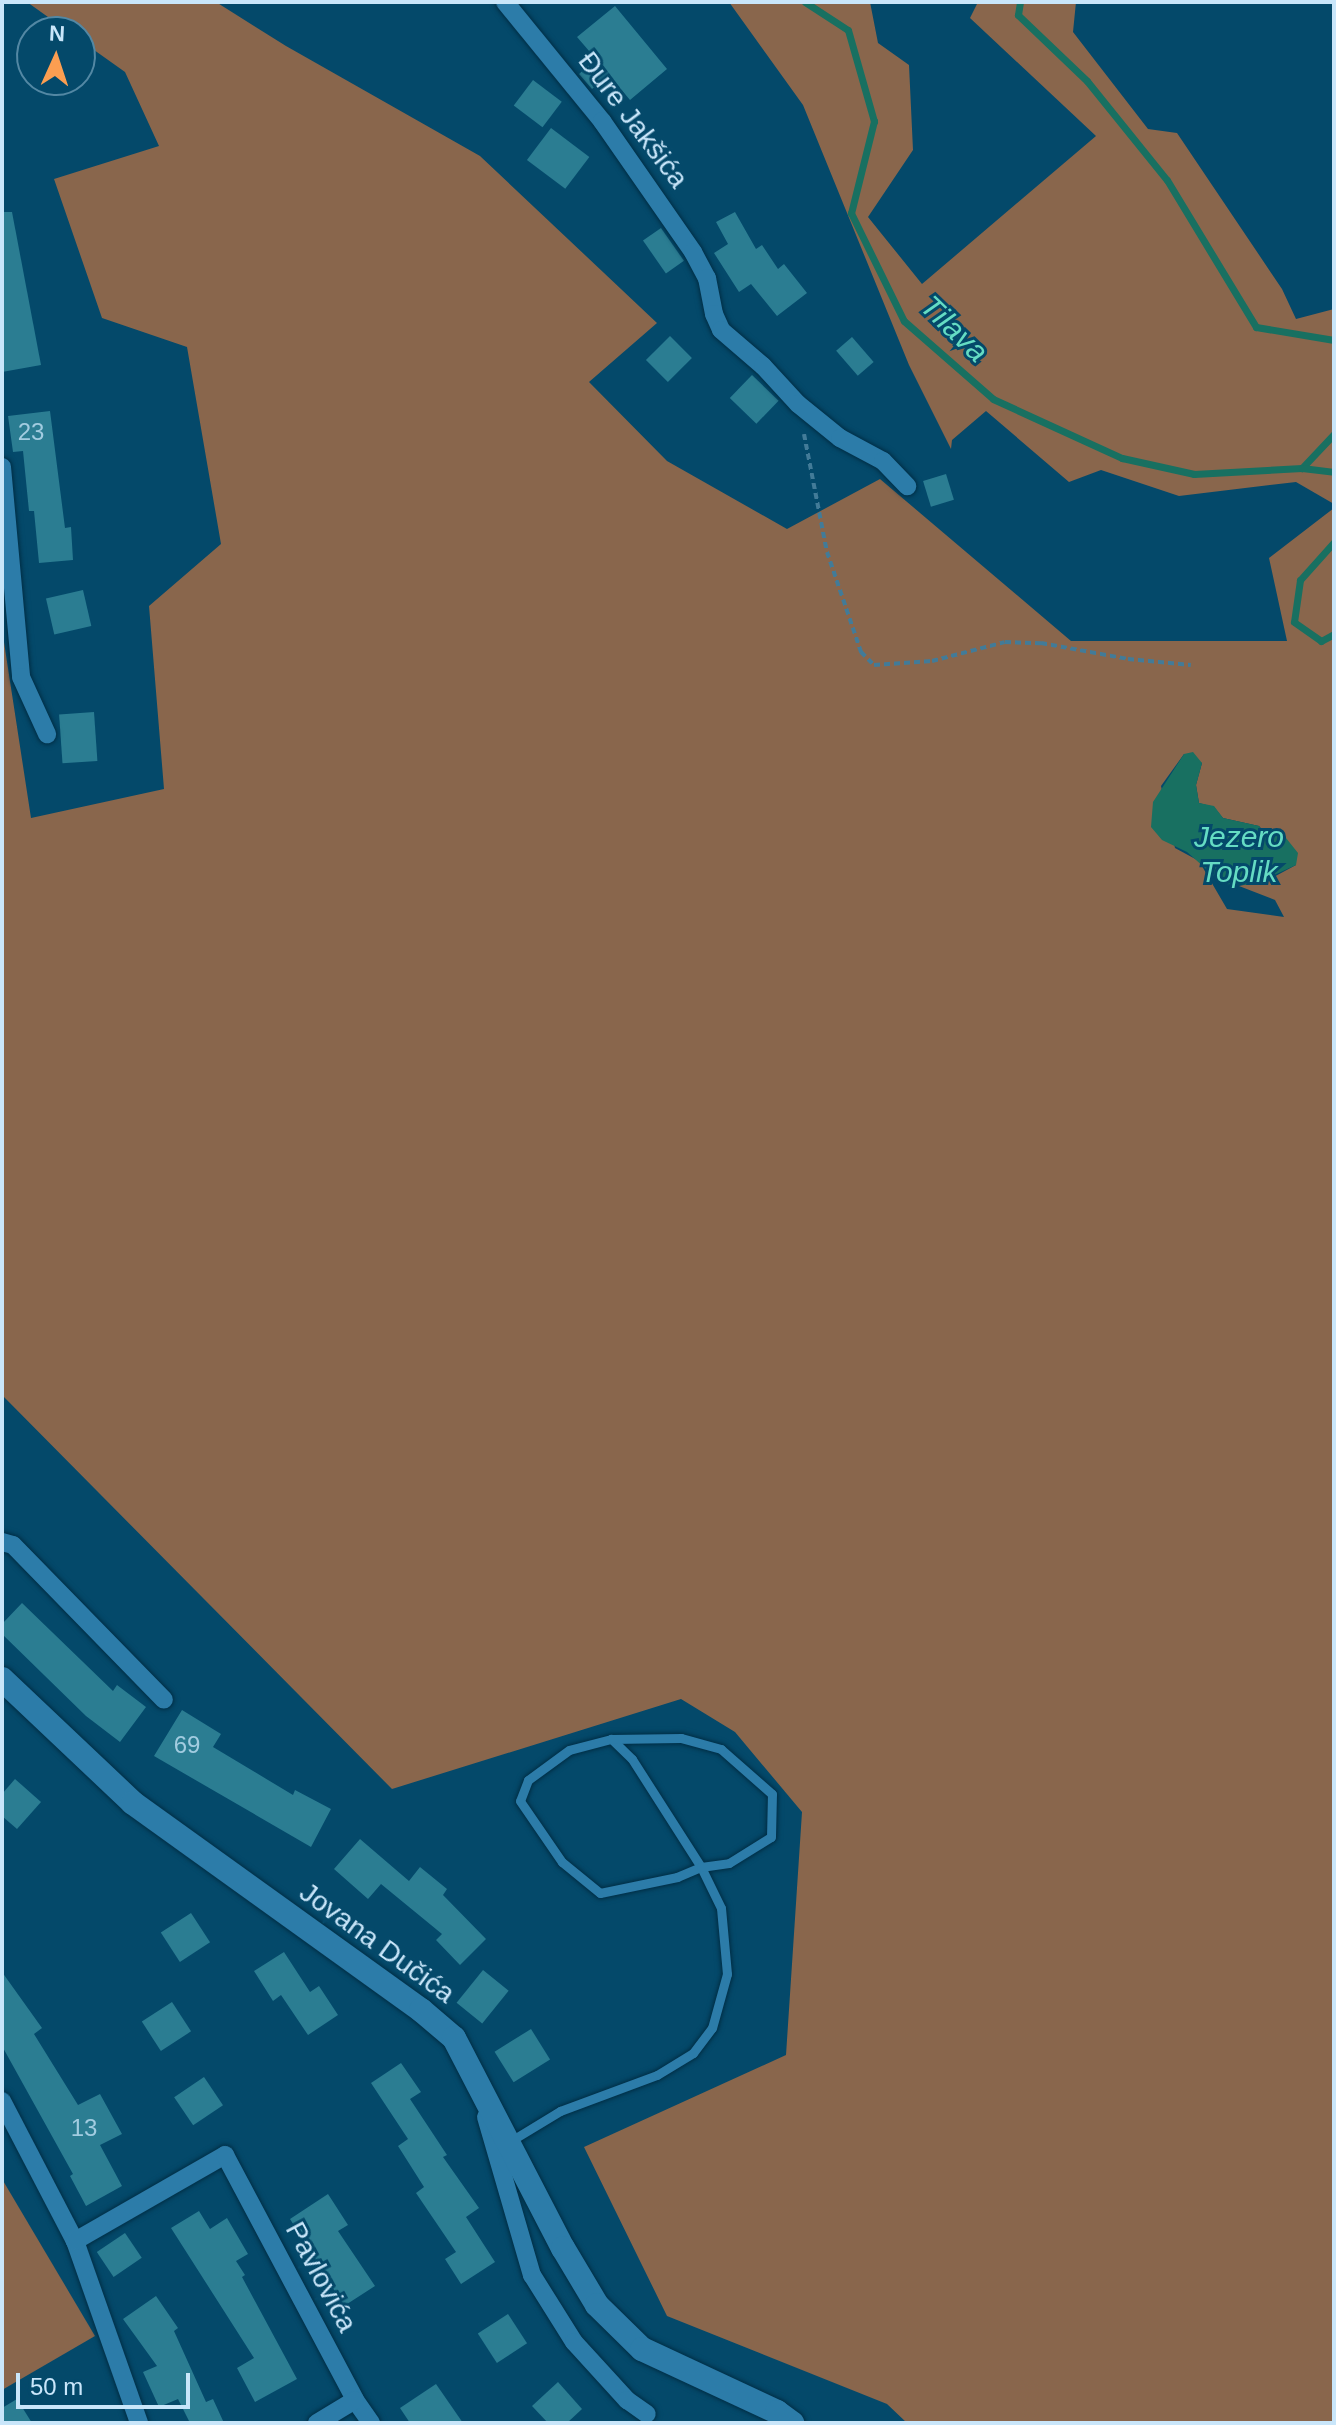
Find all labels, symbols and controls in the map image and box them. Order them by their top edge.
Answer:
north arrow [16,16,96,96]
text: N [49,21,66,46]
street label: Đure Jakšića [571,45,695,195]
water label: Tilava [913,288,995,370]
house number: 23 [18,418,44,446]
water label: Jezero Toplik [1194,819,1284,890]
house number: 69 [174,1731,200,1759]
street label: Jovana Dučića [293,1875,461,2011]
house number: 13 [71,2114,97,2142]
street label: Pavlovića [278,2216,364,2338]
scale bar [20,2357,194,2407]
text: 50 m [30,2373,83,2400]

